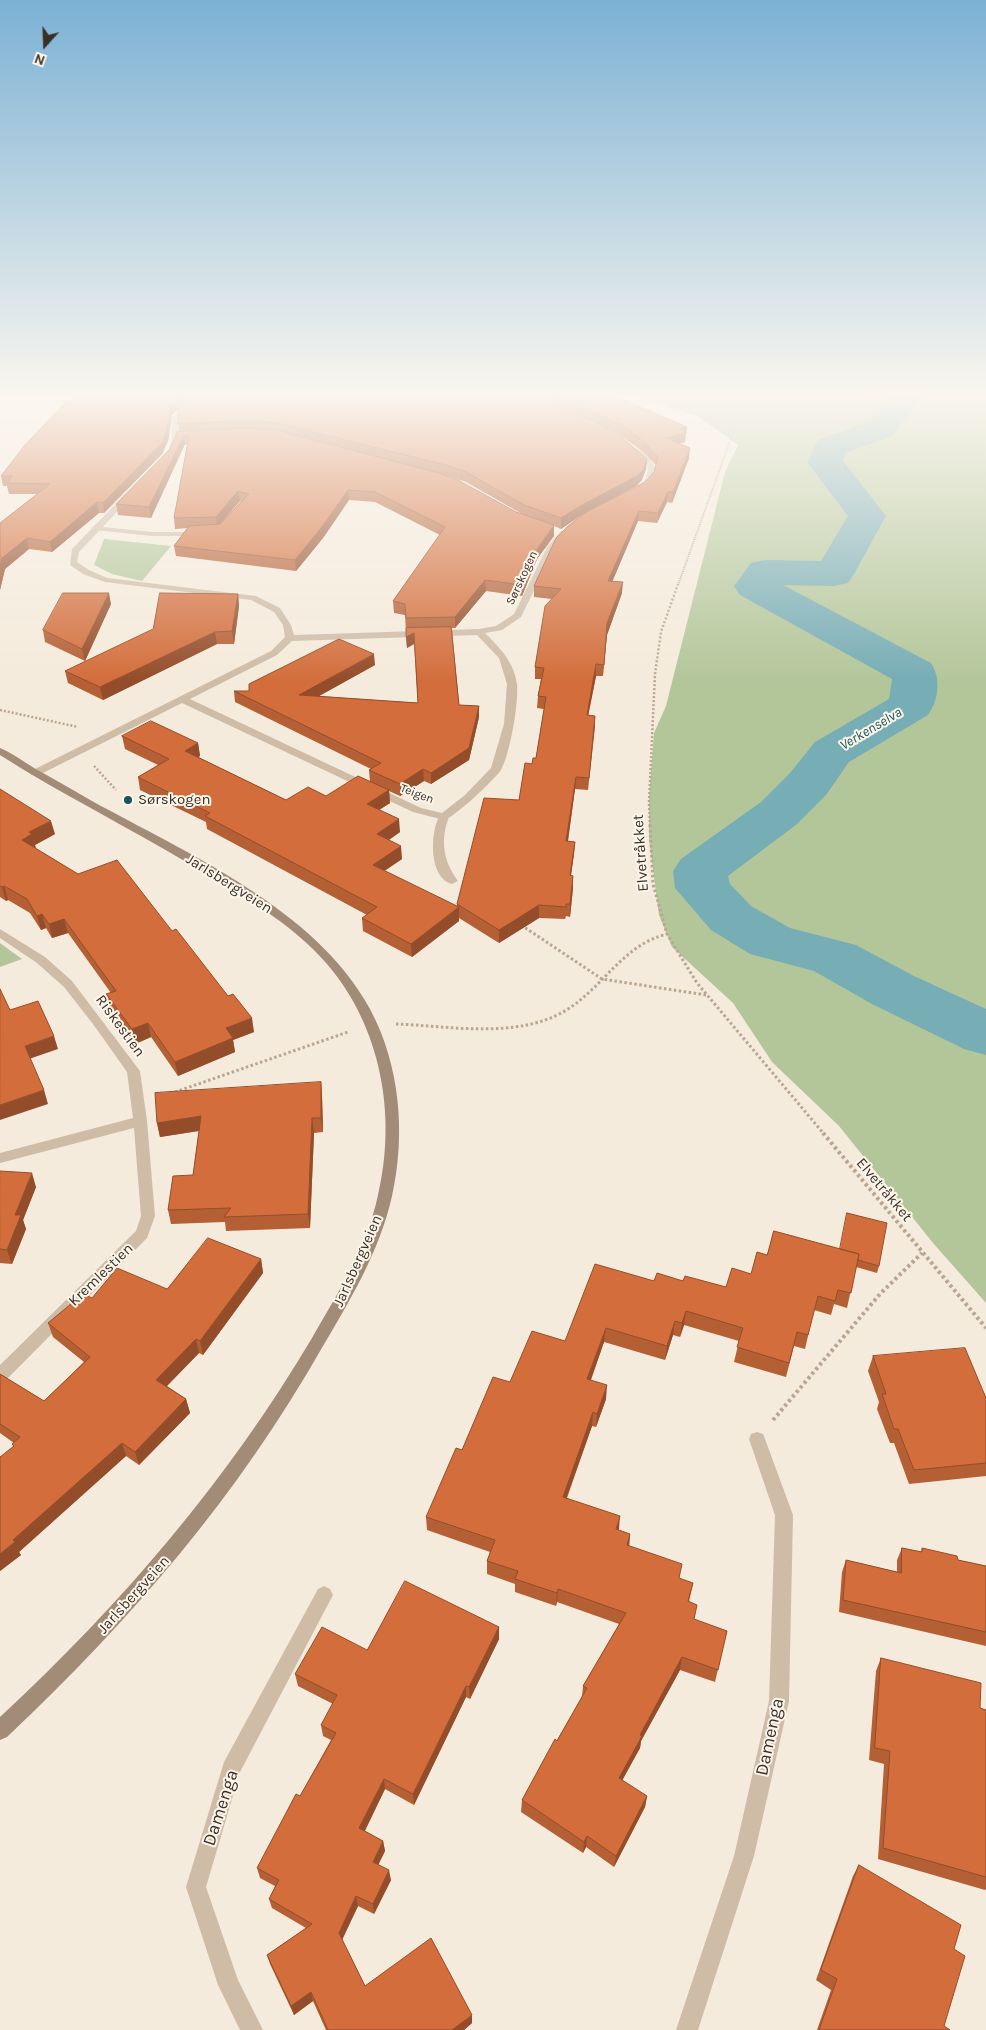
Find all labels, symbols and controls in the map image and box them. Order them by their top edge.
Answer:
north arrow [20,20,70,70]
text: N [32,50,47,69]
street label: Sørskogen [503,549,541,607]
water label: Verkenselva [837,704,905,754]
street label: Teigen [398,781,436,807]
place label: Sørskogen [138,791,210,809]
marker: Sørskogen [122,794,134,806]
street label: Elvetråkket [629,814,653,892]
street label: Jarlsbergveien [182,850,276,918]
street label: Riskestien [91,991,149,1061]
street label: Elvetråkket [852,1155,916,1225]
street label: Jarlsbergveien [330,1212,386,1310]
street label: Kremlestien [65,1240,137,1310]
street label: Jarlsbergveien [94,1552,174,1638]
street label: Damenga [751,1696,789,1778]
street label: Damenga [199,1767,243,1849]

